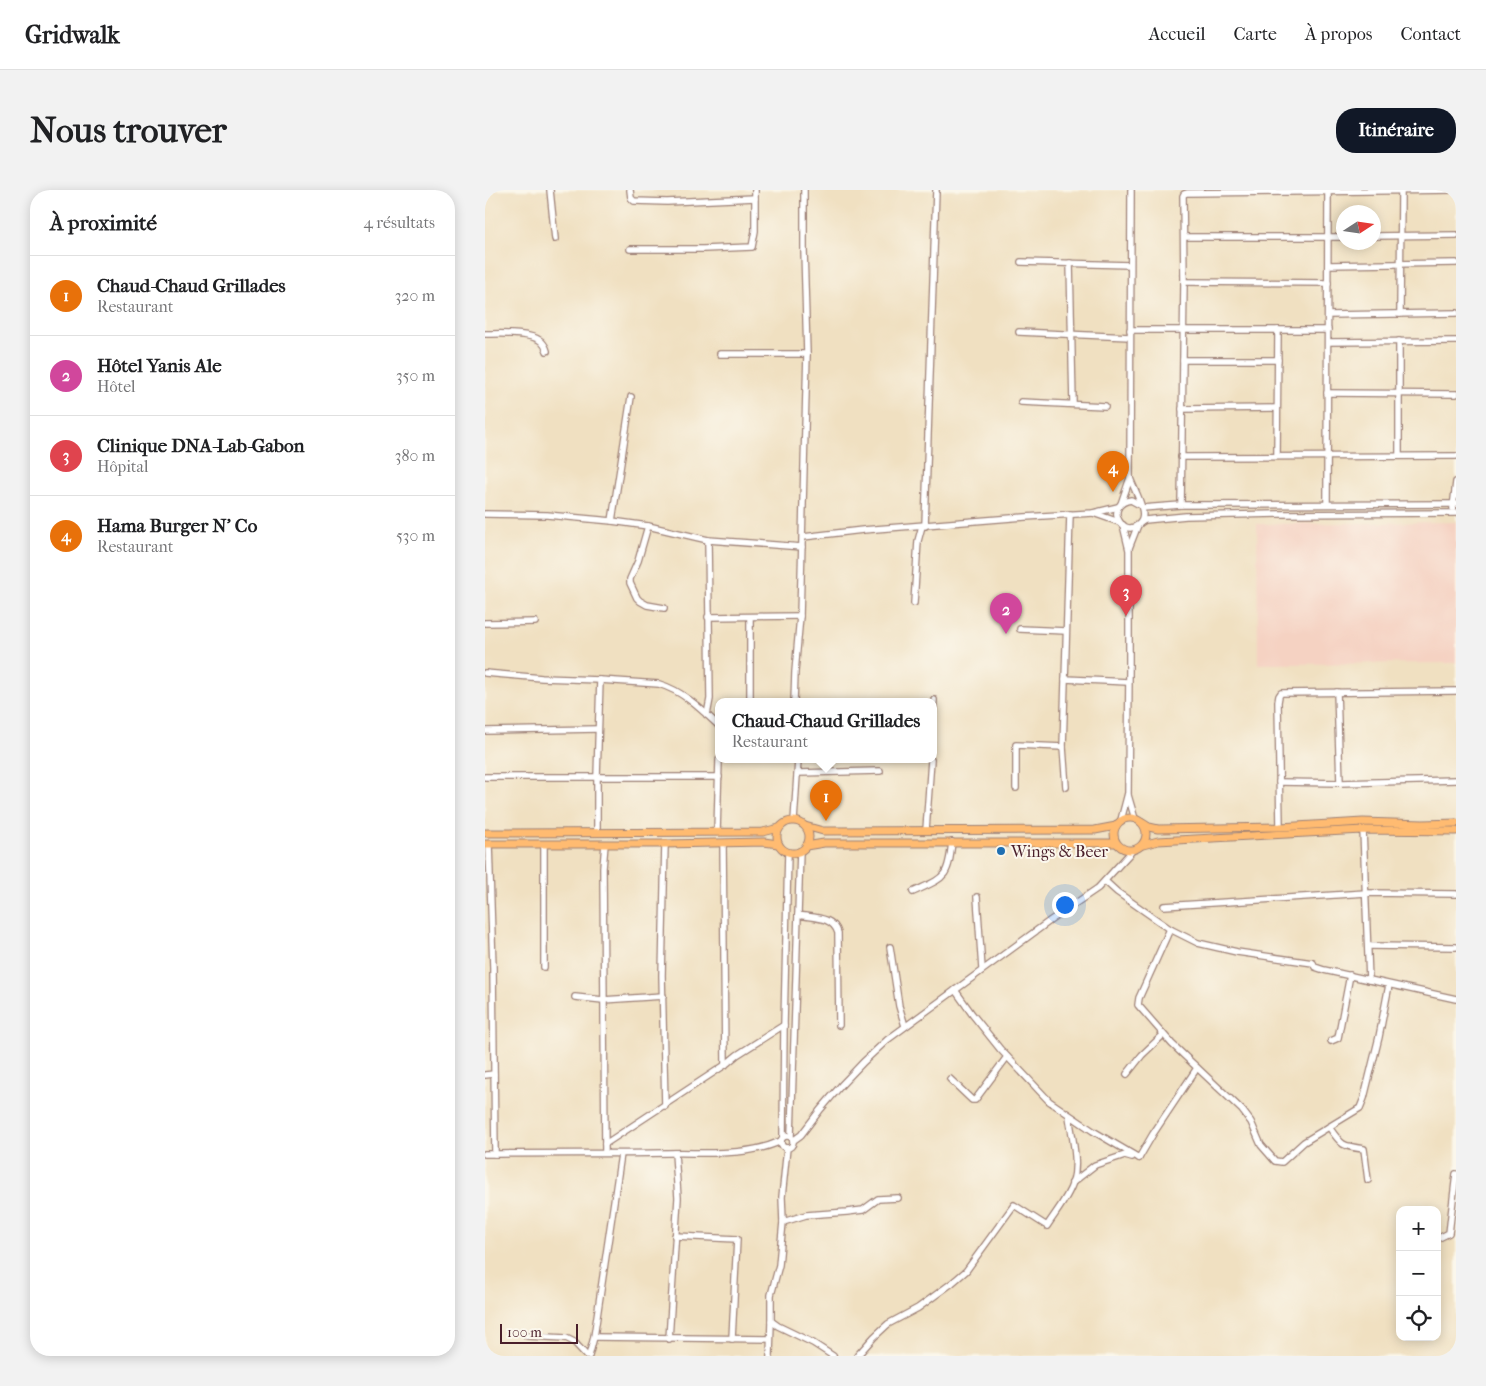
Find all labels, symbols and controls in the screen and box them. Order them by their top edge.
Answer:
text: Gridwalk [25,21,120,49]
text: Accueil [1149,24,1206,45]
text: Carte [1234,24,1277,45]
text: À propos [1305,24,1372,45]
text: Contact [1400,24,1461,45]
button: Itinéraire [1336,108,1456,153]
text: Nous trouver [30,110,227,151]
north arrow [1336,205,1381,250]
text: À proximité [50,211,157,235]
text: 4 résultats [363,213,435,232]
text: Chaud-Chaud Grillades [97,275,286,297]
text: 1 [63,286,69,305]
text: 320 m [395,286,435,305]
text: Restaurant [97,297,173,316]
text: Hôtel Yanis Ale [97,355,222,377]
text: 2 [62,366,70,385]
text: 350 m [396,366,435,385]
text: Hôtel [97,377,135,396]
text: Clinique DNA-Lab-Gabon [97,435,305,457]
text: 3 [63,446,69,465]
text: 380 m [395,446,435,465]
pin: 4 [1097,451,1129,492]
text: Hôpital [97,457,148,476]
text: Hama Burger N' Co [97,515,257,537]
text: 4 [61,526,71,545]
text: 530 m [396,526,435,545]
text: Restaurant [97,537,173,556]
pin: 3 [1110,575,1142,616]
pin: 2 [990,593,1022,634]
popup [715,698,937,763]
text: Chaud-Chaud Grillades [732,710,920,732]
text: Restaurant [732,732,808,751]
pin: 1 [810,780,842,821]
place label: Wings & Beer [1010,842,1108,861]
marker: Wings & Beer [995,845,1007,857]
your location [1052,892,1078,918]
map controls [1396,1206,1441,1341]
button: + [1396,1206,1441,1251]
button: − [1396,1251,1441,1296]
button: locate [1396,1296,1441,1341]
scale bar [500,1321,577,1344]
text: 100 m [507,1324,542,1341]

